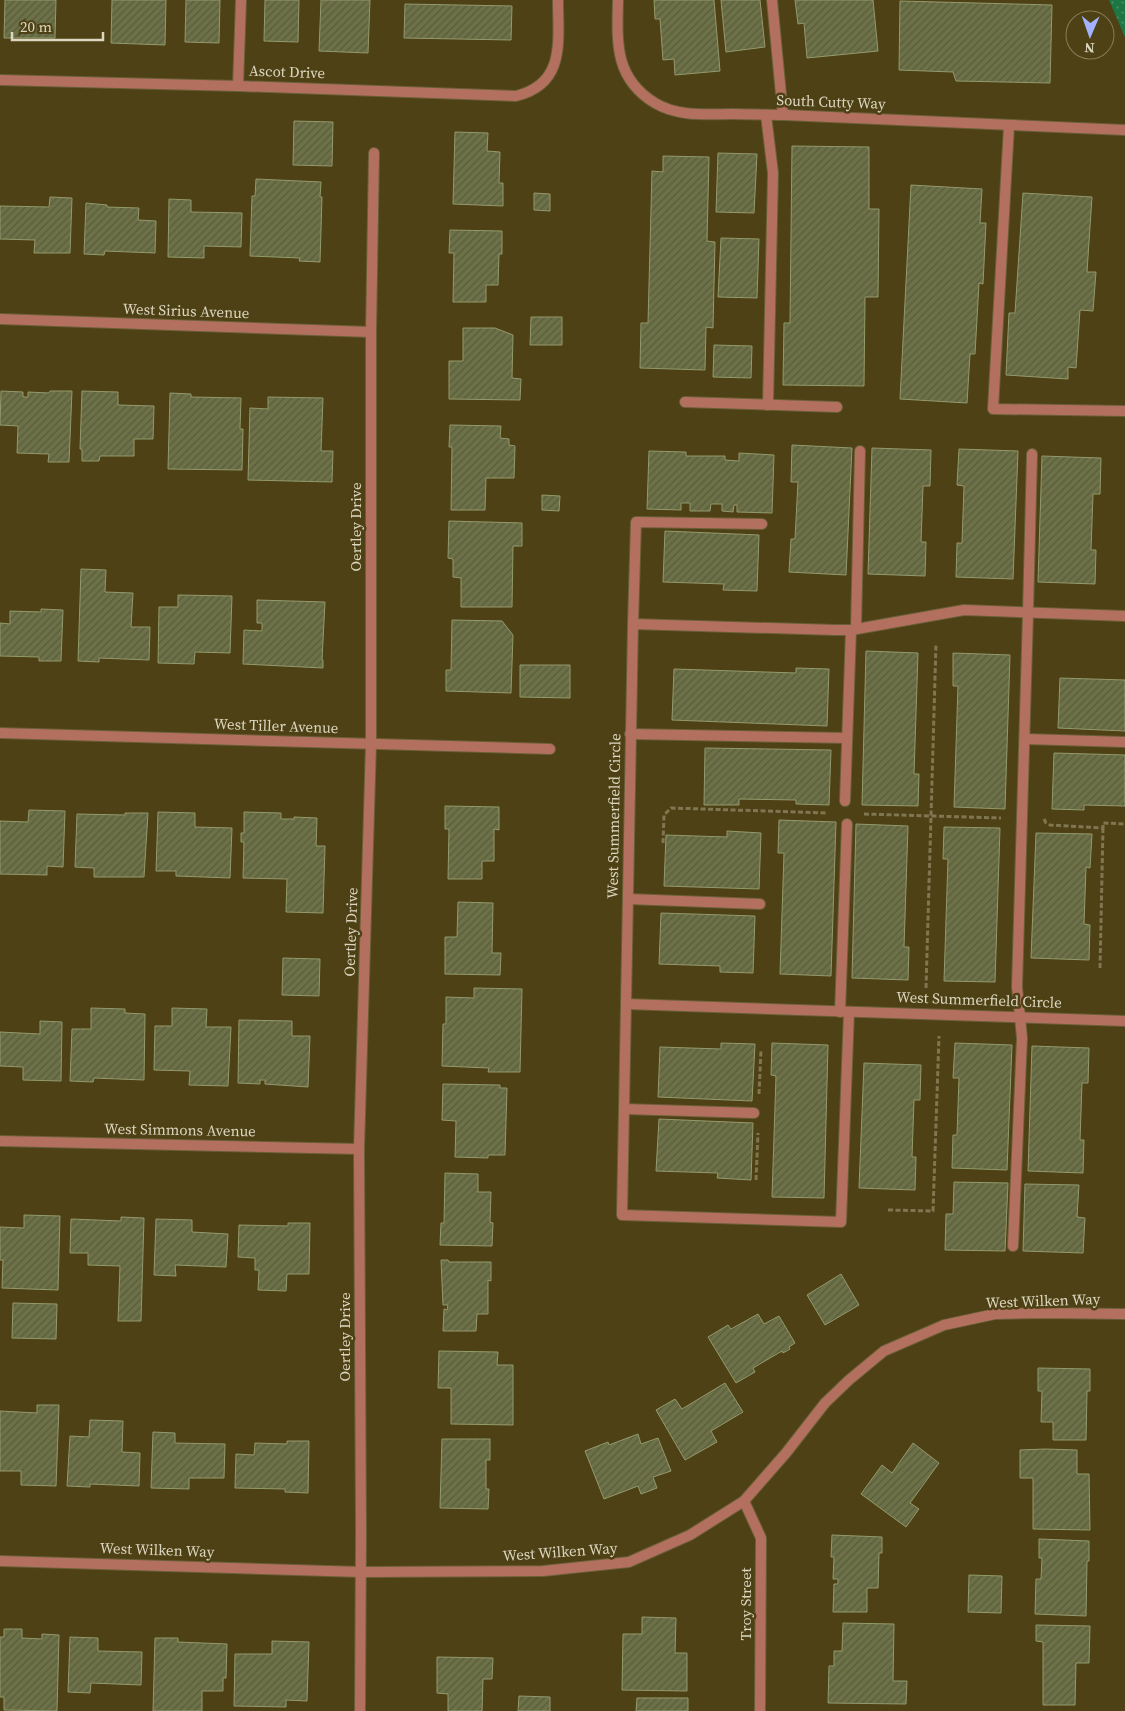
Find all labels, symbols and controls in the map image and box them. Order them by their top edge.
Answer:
scale bar [12,10,104,42]
north arrow [1065,10,1115,60]
text: 20 m [20,16,52,37]
text: N [1084,38,1095,58]
street label: Ascot Drive [248,60,326,83]
street label: South Cutty Way [776,89,886,114]
street label: West Sirius Avenue [122,298,250,323]
street label: Oertley Drive [345,482,366,572]
street label: West Tiller Avenue [213,713,339,738]
street label: West Summerfield Circle [602,733,625,899]
street label: Oertley Drive [338,887,363,977]
street label: West Summerfield Circle [896,986,1063,1013]
street label: West Simmons Avenue [104,1118,256,1141]
street label: West Wilken Way [985,1288,1101,1313]
street label: Oertley Drive [334,1292,355,1382]
street label: West Wilken Way [99,1537,215,1562]
street label: West Wilken Way [502,1537,618,1566]
street label: Troy Street [735,1567,756,1640]

